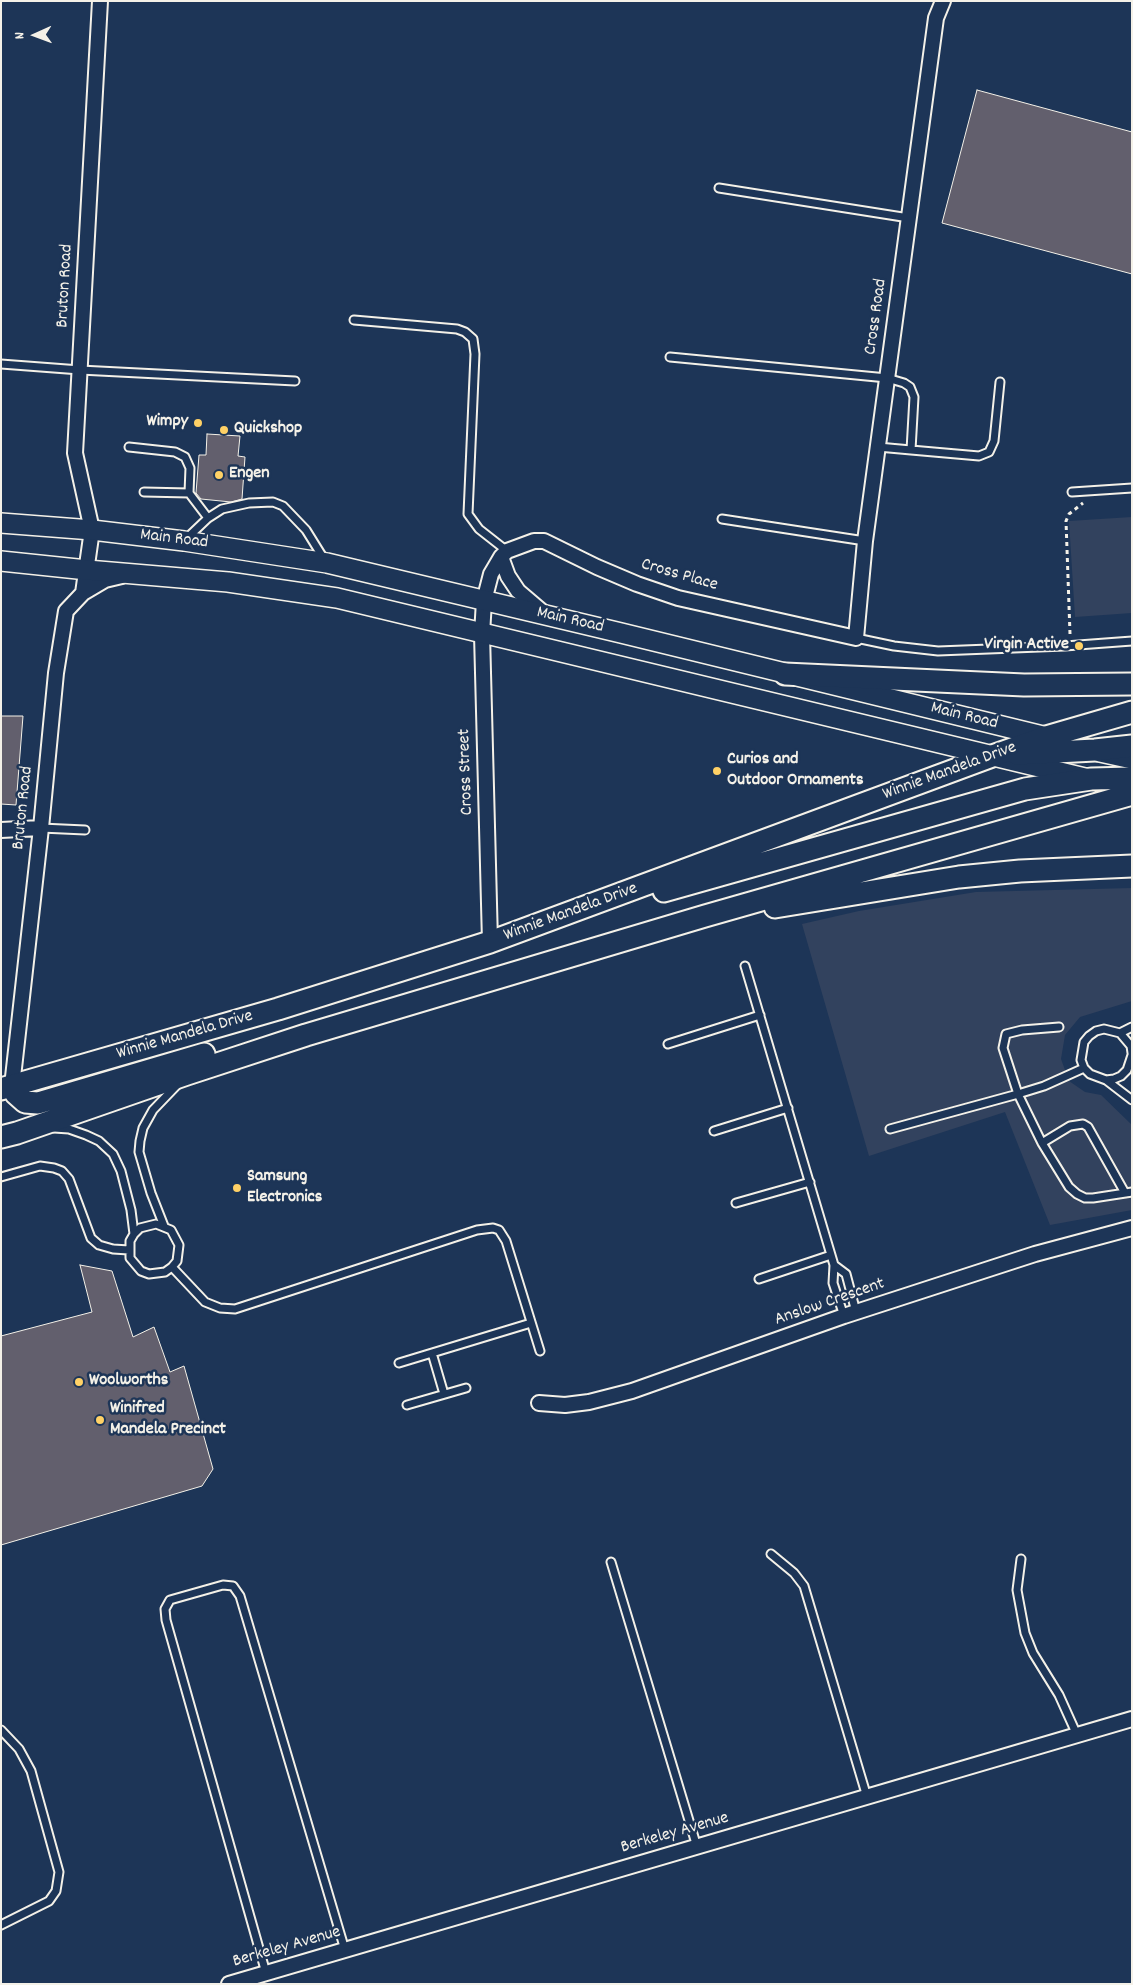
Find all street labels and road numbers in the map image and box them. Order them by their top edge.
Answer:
street label: Bruton Road [53,244,79,328]
street label: Cross Road [861,278,893,356]
street label: Main Road [139,525,209,555]
street label: Cross Place [638,555,720,597]
street label: Main Road [534,603,606,639]
street label: Main Road [928,698,1000,736]
street label: Cross Street [455,728,479,816]
street label: Winnie Mandela Drive [880,738,1020,806]
street label: Bruton Road [9,765,39,851]
street label: Winnie Mandela Drive [501,879,641,947]
street label: Winnie Mandela Drive [114,1006,256,1066]
street label: Anslow Crescent [772,1274,888,1332]
street label: Berkeley Avenue [619,1808,731,1860]
street label: Berkeley Avenue [231,1922,343,1974]

